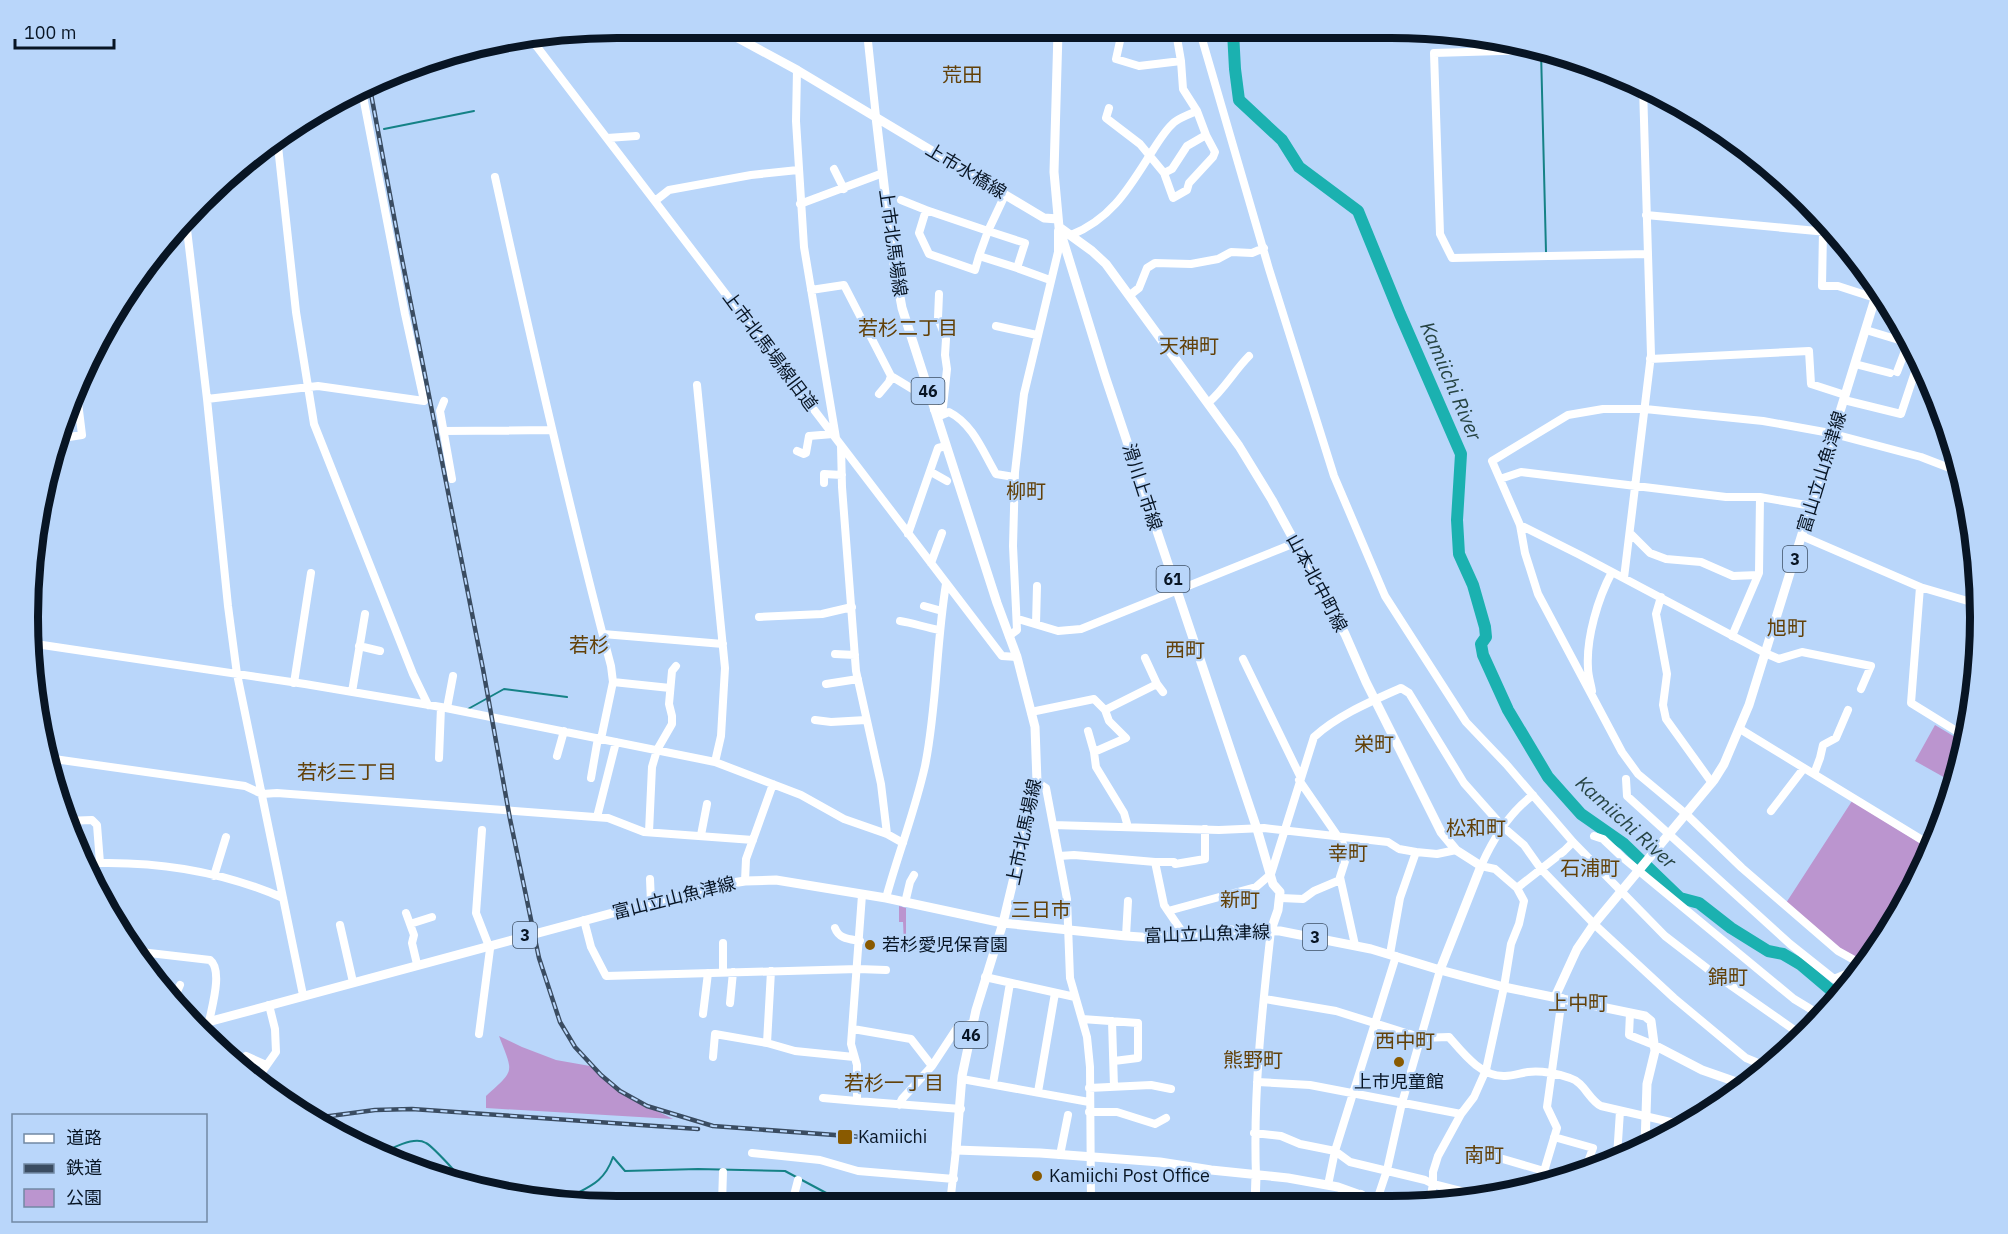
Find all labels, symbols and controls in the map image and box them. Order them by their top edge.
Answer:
scale bar [15,12,114,50]
text: 100 m [24,21,76,44]
district label: 荒田 [942,61,982,88]
street label: 上市水橋線 [922,138,1011,204]
street label: 上市北馬場線 [875,188,912,298]
street label: 上市北馬場線旧道 [718,286,823,415]
district label: 若杉二丁目 [858,314,958,341]
water label: Kamiichi River [1414,317,1489,445]
district label: 天神町 [1159,332,1219,359]
road number: 46 [912,378,944,404]
street label: 富山立山魚津線 [1792,408,1851,535]
street label: 滑川上市線 [1118,440,1167,533]
district label: 柳町 [1006,477,1046,504]
street label: 山本北中町線 [1282,530,1353,636]
road number: 3 [1783,546,1807,572]
road number: 61 [1156,566,1190,592]
district label: 旭町 [1767,614,1807,641]
district label: 若杉 [569,631,609,658]
district label: 西町 [1165,636,1205,663]
district label: 栄町 [1354,730,1394,757]
district label: 若杉三丁目 [297,758,397,785]
water label: Kamiichi River [1570,769,1683,874]
street label: 上市北馬場線 [1001,777,1046,887]
district label: 松和町 [1446,814,1506,841]
district label: 幸町 [1328,839,1368,866]
district label: 石浦町 [1560,854,1620,881]
street label: 富山立山魚津線 [610,871,738,924]
district label: 新町 [1220,886,1260,913]
district label: 三日市 [1011,896,1071,923]
street label: 富山立山魚津線 [1144,920,1270,947]
road number: 3 [513,922,537,948]
road number: 3 [1303,924,1327,950]
place label: 若杉愛児保育園 [882,933,1008,956]
marker: 若杉愛児保育園 [863,938,877,952]
district label: 錦町 [1708,963,1748,990]
district label: 上中町 [1548,989,1608,1016]
road number: 46 [954,1022,988,1048]
district label: 西中町 [1375,1027,1435,1054]
district label: 熊野町 [1223,1046,1283,1073]
marker: 上市児童館 [1392,1055,1406,1069]
district label: 若杉一丁目 [844,1069,944,1096]
place label: 上市児童館 [1354,1070,1444,1093]
legend [12,1114,207,1222]
place label: Kamiichi [858,1125,927,1148]
text: 道路 [66,1126,102,1149]
marker: Kamiichi [836,1128,854,1146]
district label: 南町 [1464,1141,1504,1168]
text: 鉄道 [66,1156,102,1179]
place label: Kamiichi Post Office [1049,1164,1210,1187]
marker: Kamiichi Post Office [1030,1169,1044,1183]
text: 公園 [66,1186,102,1209]

